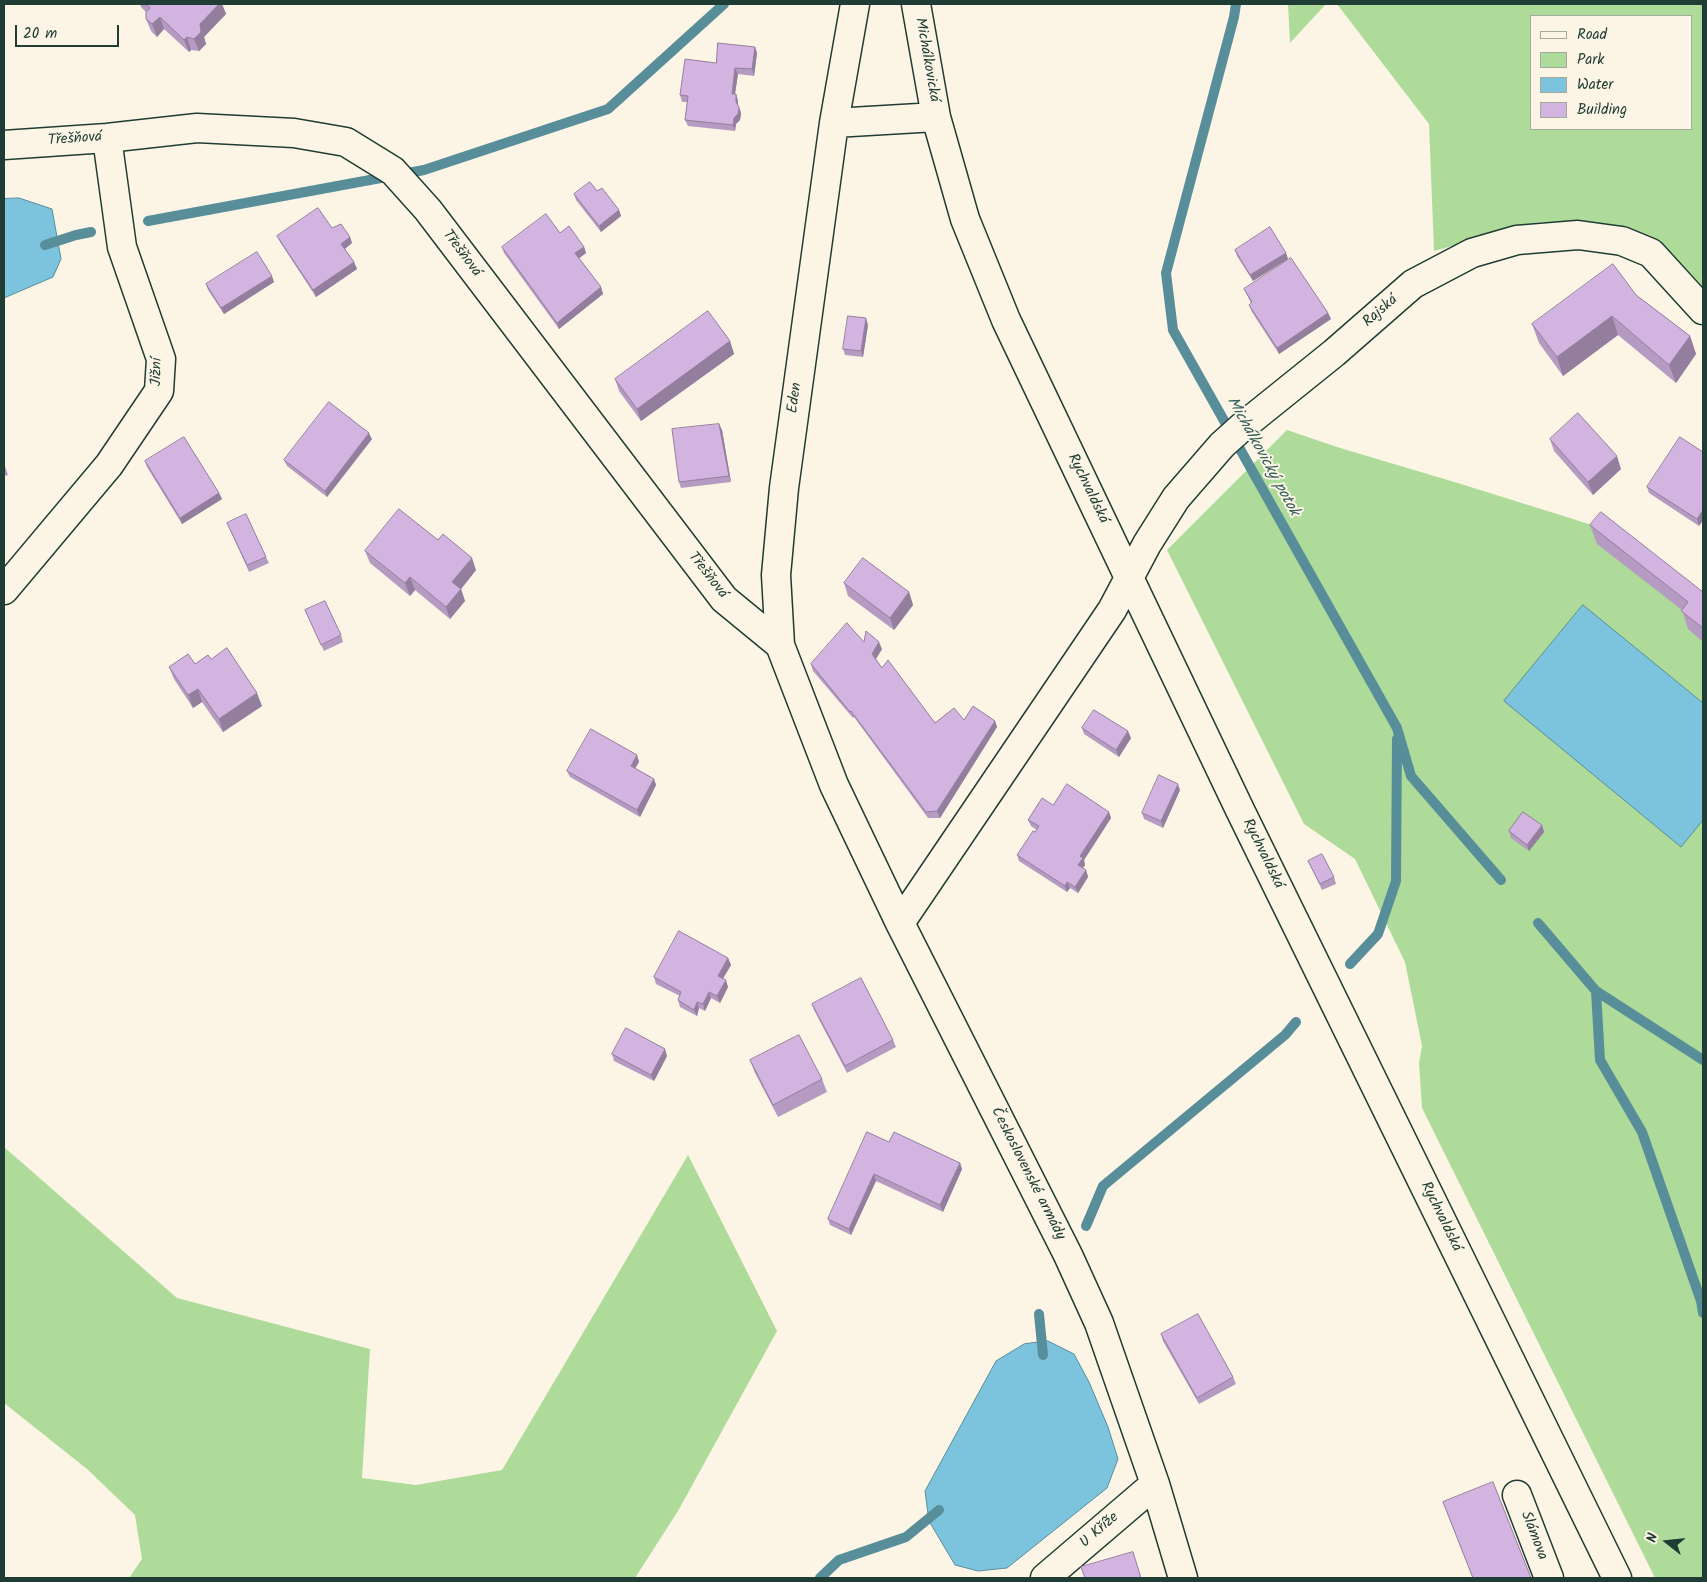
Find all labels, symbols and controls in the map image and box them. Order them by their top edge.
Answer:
scale bar [18,15,121,47]
legend [1530,15,1692,130]
street label: Michálkovická [910,16,942,104]
text: 20 m [23,22,57,46]
text: Road [1577,23,1607,47]
text: Park [1577,48,1604,72]
text: Water [1577,73,1613,97]
text: Building [1577,98,1627,122]
street label: Třešňová [47,129,103,151]
street label: Třešňová [438,227,484,281]
street label: Rajská [1360,292,1402,332]
street label: Jižní [149,358,167,386]
street label: Eden [785,381,807,415]
water label: Michálkovický potok [1221,394,1303,520]
street label: Rychvaldská [1062,451,1112,527]
street label: Třešňová [683,549,731,603]
street label: Rychvaldská [1237,816,1287,892]
street label: Československé armády [986,1104,1068,1244]
street label: Rychvaldská [1415,1179,1465,1255]
street label: U Kříže [1077,1509,1123,1553]
street label: Slámova [1515,1509,1551,1563]
north arrow [1642,1517,1692,1567]
text: N [1641,1531,1664,1545]

